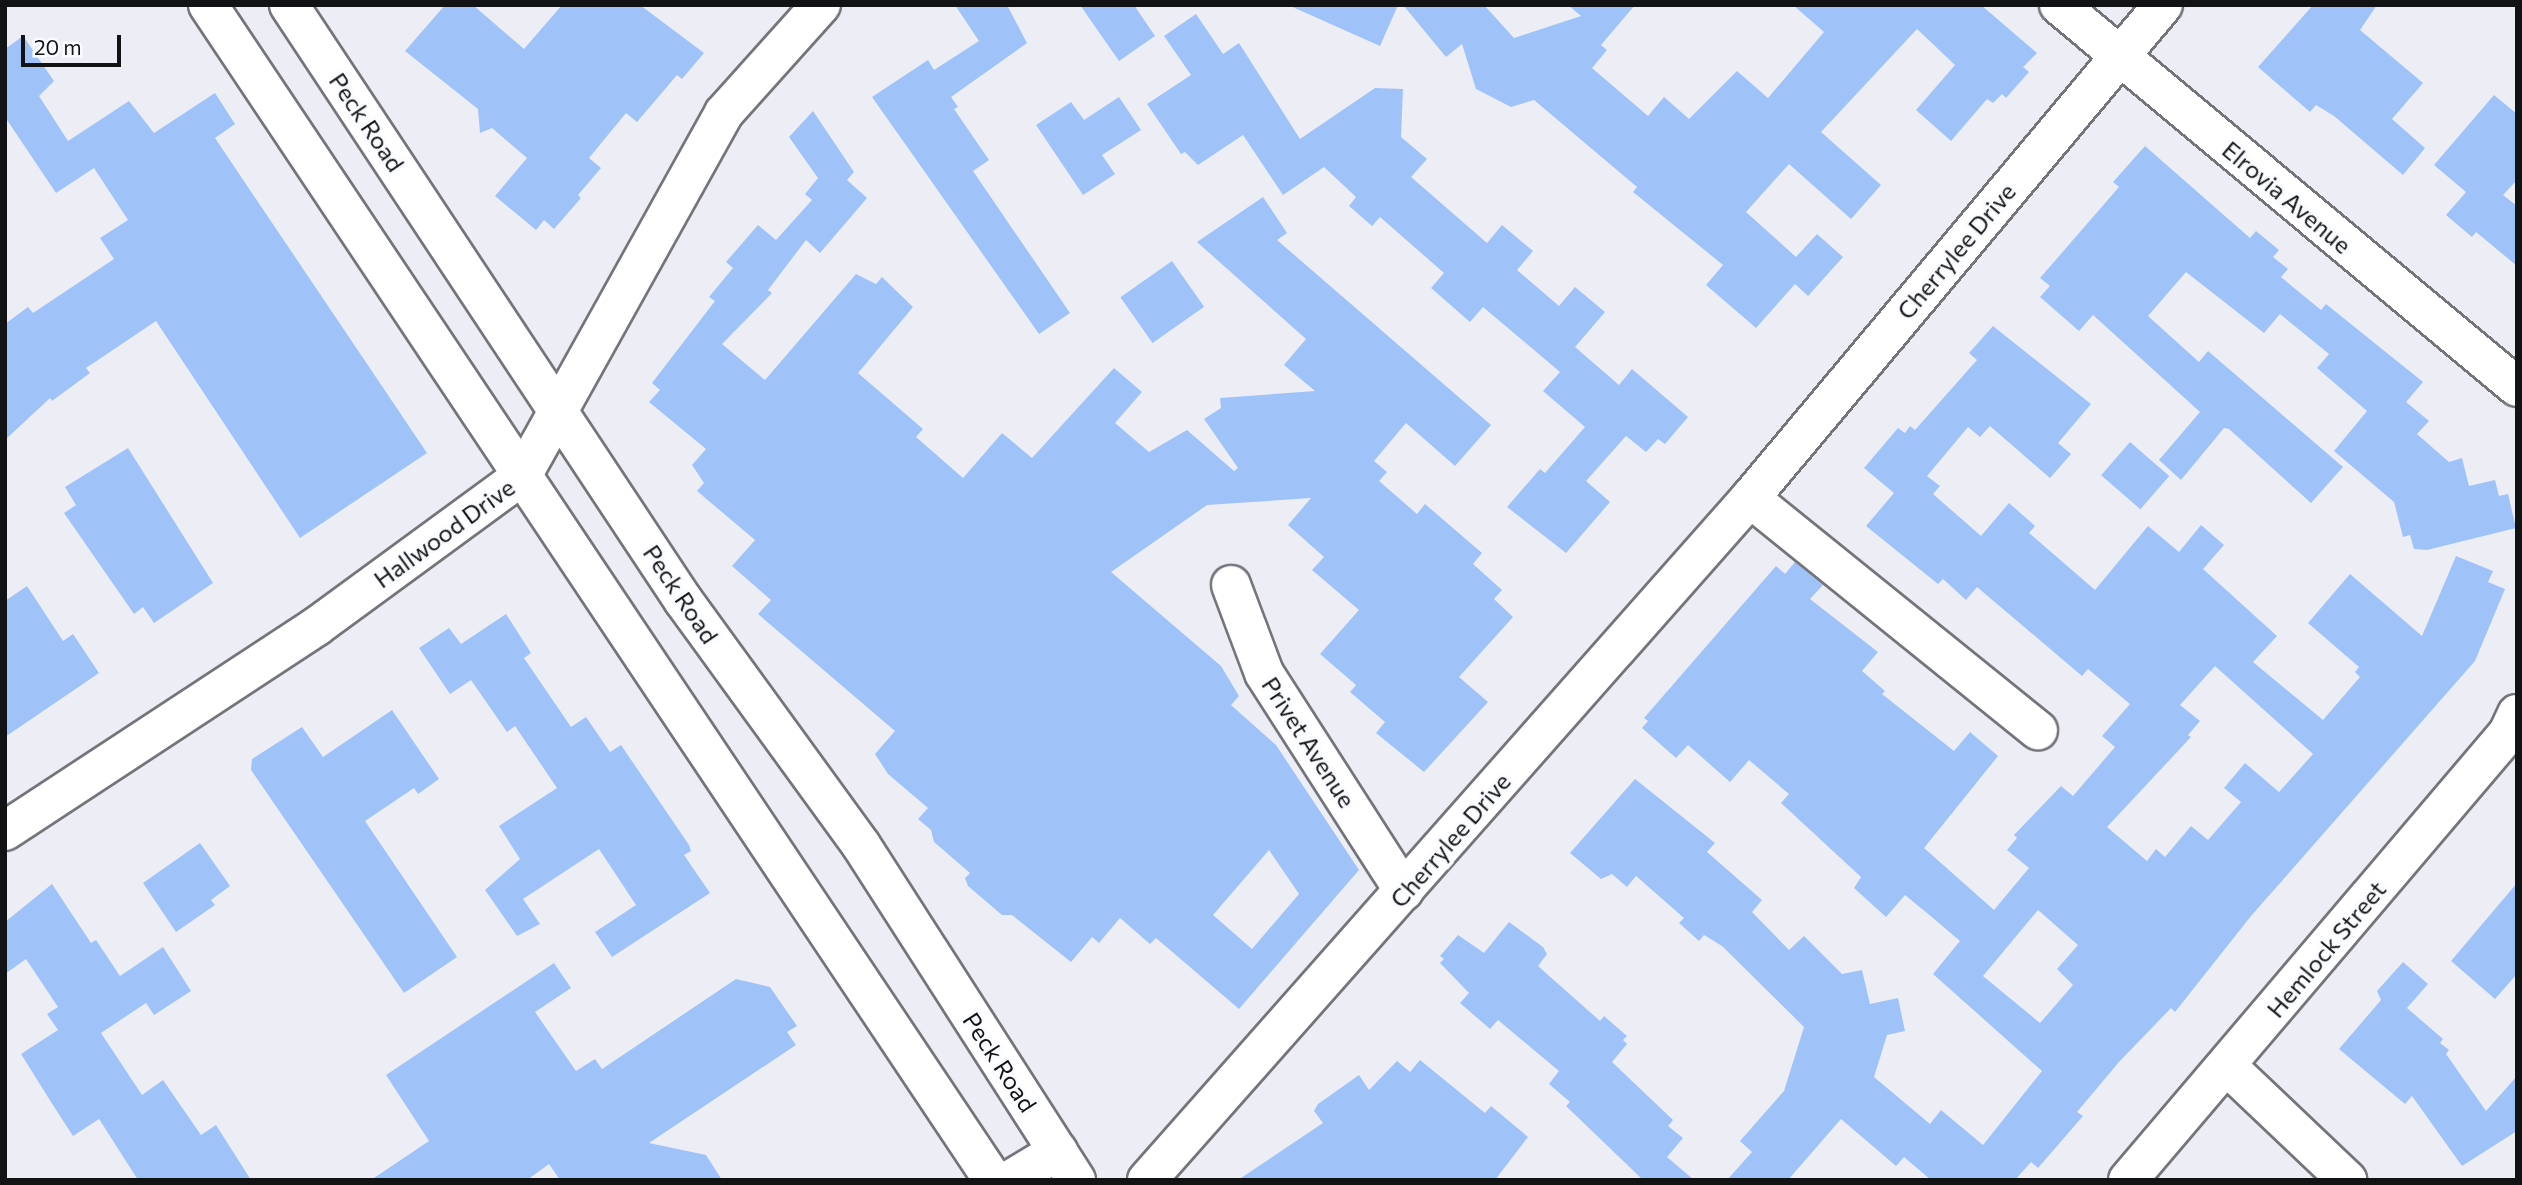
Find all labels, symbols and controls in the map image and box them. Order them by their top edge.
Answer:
scale bar [24,21,124,65]
text: 20 m [34,34,82,59]
street label: Peck Road [324,67,410,177]
street label: Elrovia Avenue [2217,135,2357,259]
street label: Cherrylee Drive [1891,177,2021,325]
street label: Hallwood Drive [368,472,520,594]
street label: Peck Road [638,539,724,649]
street label: Privet Avenue [1256,671,1362,813]
street label: Cherrylee Drive [1384,767,1516,913]
street label: Hemlock Street [2261,875,2391,1023]
street label: Peck Road [957,1007,1043,1117]

